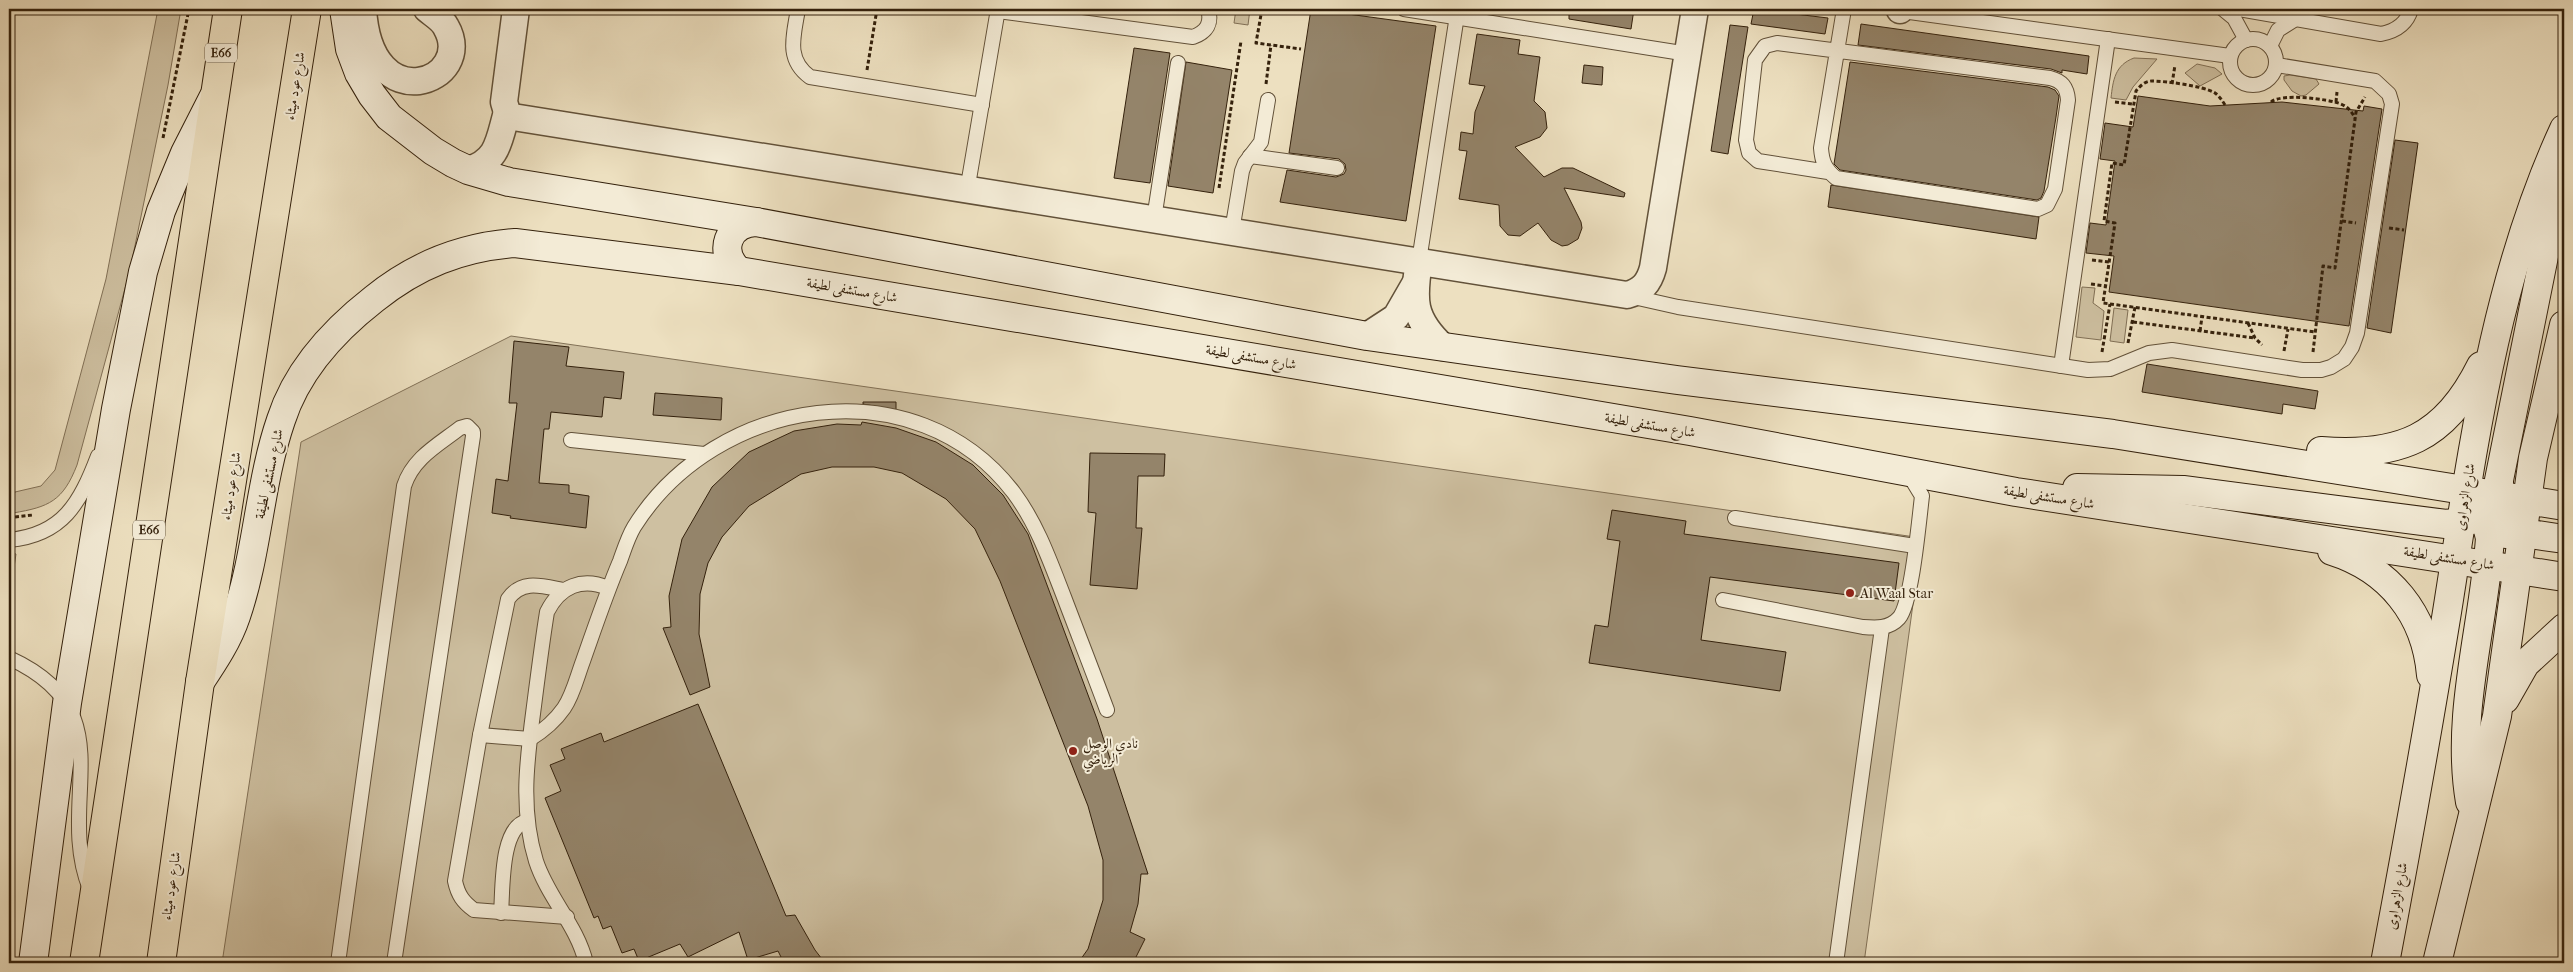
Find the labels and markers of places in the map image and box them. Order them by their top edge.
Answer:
place label: Al Waal Star [1859,585,1933,602]
marker: Al Waal Star [1844,587,1856,599]
place label: نادي الوصل الرياضي [1083,735,1138,773]
marker: نادي الوصل الرياضي [1067,745,1079,757]

